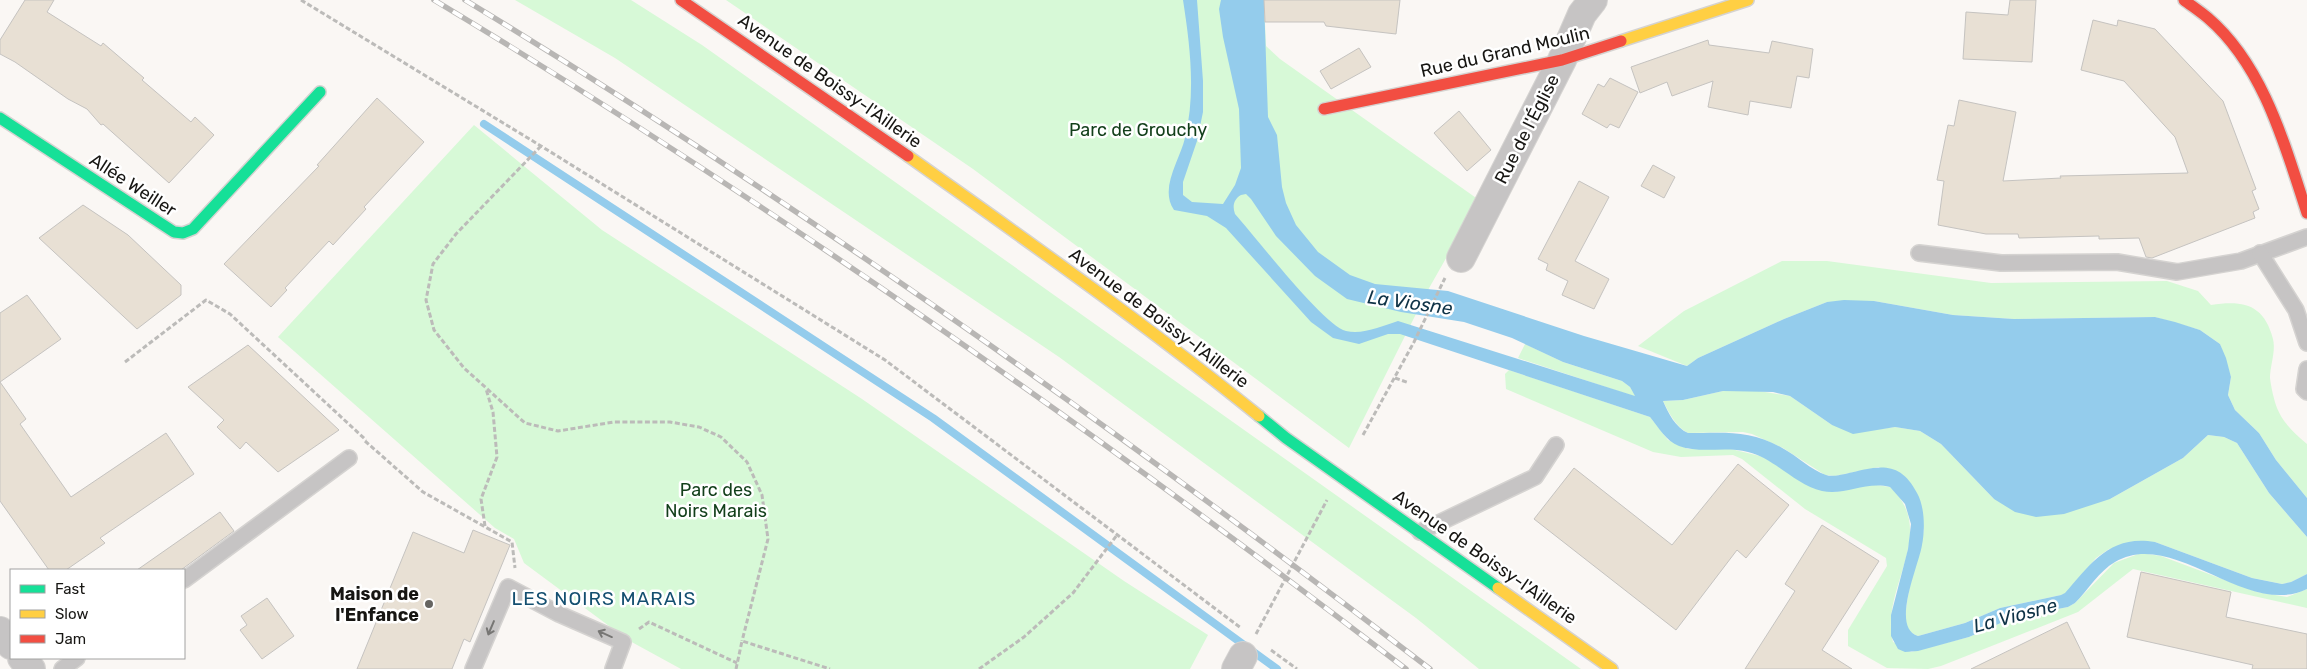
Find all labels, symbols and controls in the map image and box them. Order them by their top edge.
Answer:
street label: Avenue de Boissy-l'Aillerie [734,9,926,153]
street label: Rue du Grand Moulin [1418,22,1592,82]
street label: Rue de l'Église [1490,70,1564,188]
park label: Parc de Grouchy [1069,119,1207,141]
street label: Allée Weiller [85,149,181,221]
street label: Avenue de Boissy-l'Aillerie [1065,243,1253,393]
water label: La Viosne [1366,285,1454,320]
park label: Parc des Noirs Marais [665,479,767,522]
street label: Avenue de Boissy-l'Aillerie [1389,485,1581,629]
legend [10,569,185,659]
text: Fast [55,580,85,598]
place label: Maison de l'Enfance [330,583,419,626]
district label: LES NOIRS MARAIS [512,587,696,610]
water label: La Viosne [1971,593,2060,638]
marker: Maison de l'Enfance [423,598,435,610]
text: Slow [55,605,88,623]
one-way arrow [485,620,495,635]
one-way arrow [598,628,613,638]
text: Jam [55,630,86,648]

